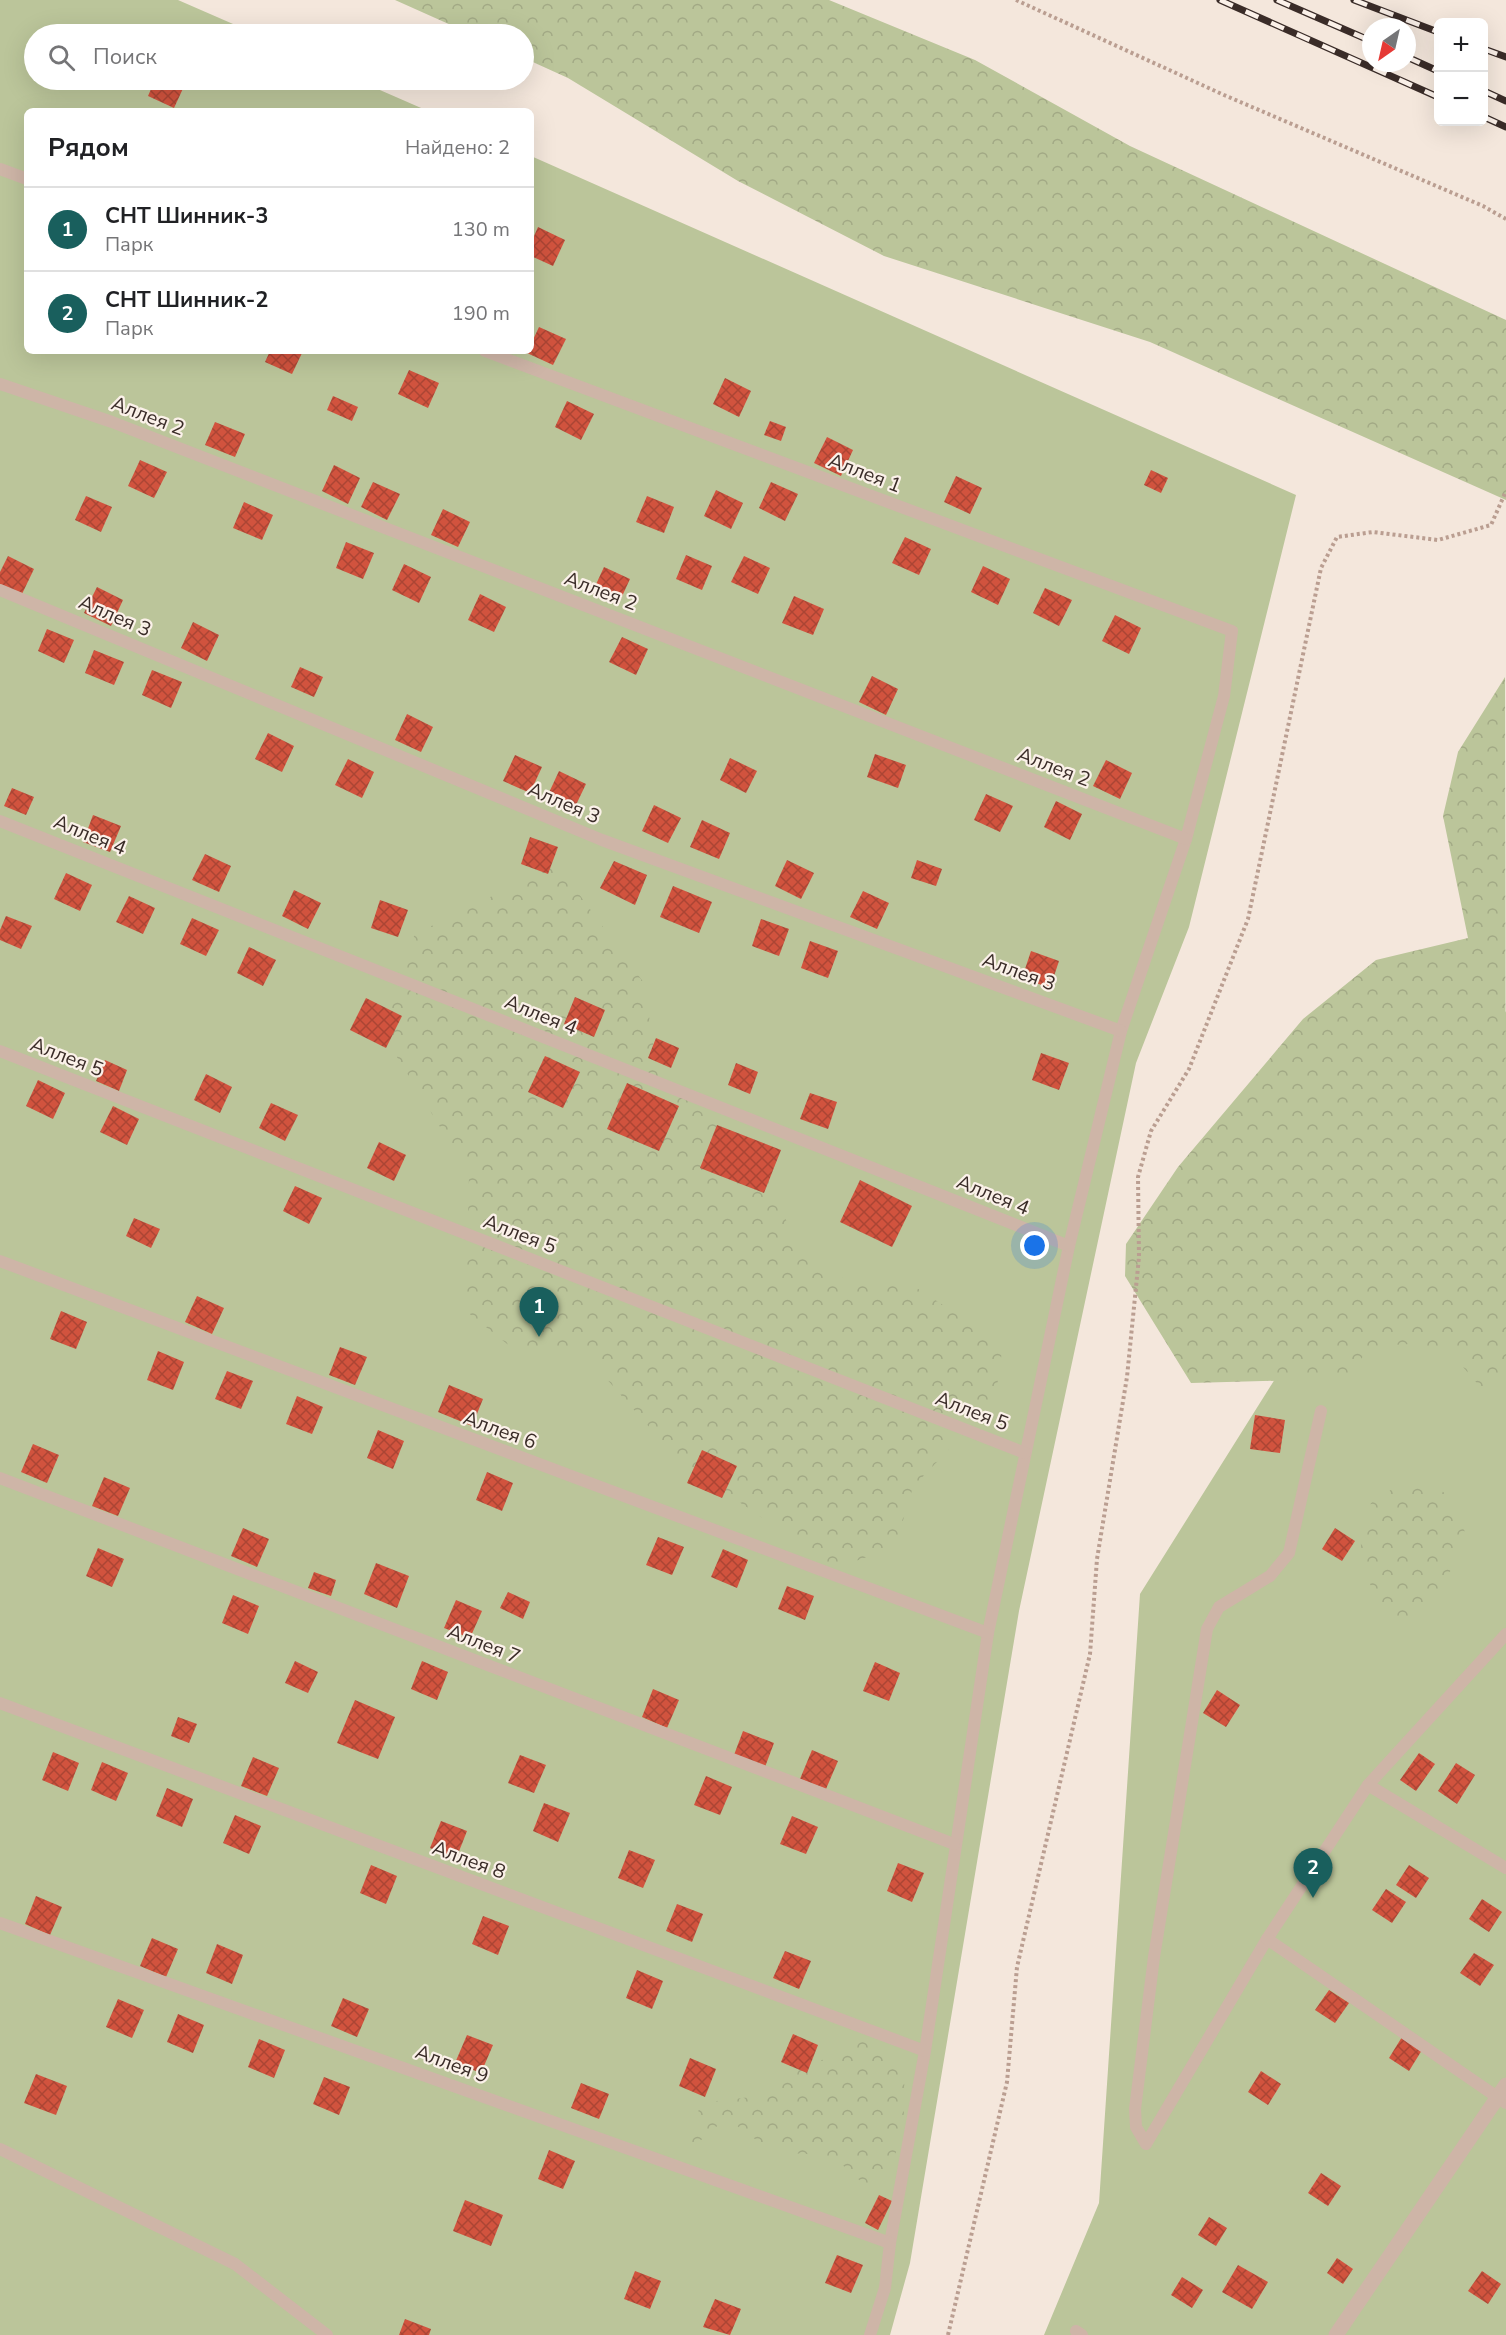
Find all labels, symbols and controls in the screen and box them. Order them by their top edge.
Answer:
north arrow [1362,18,1416,72]
map controls [1434,18,1488,126]
button: + [1434,18,1488,72]
search box [24,24,534,90]
icon: search [45,41,78,74]
text: Поиск [93,42,157,72]
button: − [1434,72,1488,126]
text: Рядом [48,130,129,165]
text: Найдено: 2 [405,134,510,161]
text: СНТ Шинник-3 [105,201,268,231]
text: 1 [62,216,74,243]
text: 130 m [452,216,510,243]
text: Парк [105,231,153,258]
text: СНТ Шинник-2 [105,285,268,315]
text: 2 [62,300,74,327]
text: 190 m [452,300,510,327]
text: Парк [105,315,153,342]
street label: Аллея 2 [108,390,188,442]
street label: Аллея 1 [825,447,905,499]
street label: Аллея 2 [561,565,641,617]
street label: Аллея 3 [75,589,155,643]
street label: Аллея 2 [1014,741,1094,793]
street label: Аллея 3 [524,776,604,830]
street label: Аллея 4 [50,808,130,862]
street label: Аллея 3 [979,946,1059,998]
street label: Аллея 4 [501,988,581,1042]
street label: Аллея 5 [27,1031,107,1083]
street label: Аллея 4 [953,1168,1033,1222]
street label: Аллея 5 [480,1208,560,1260]
your location [1020,1231,1049,1260]
pin: 1 [520,1288,558,1337]
street label: Аллея 5 [932,1385,1012,1437]
street label: Аллея 6 [460,1404,540,1456]
street label: Аллея 7 [444,1618,524,1670]
street label: Аллея 8 [429,1834,509,1886]
pin: 2 [1294,1848,1332,1898]
street label: Аллея 9 [412,2038,492,2090]

